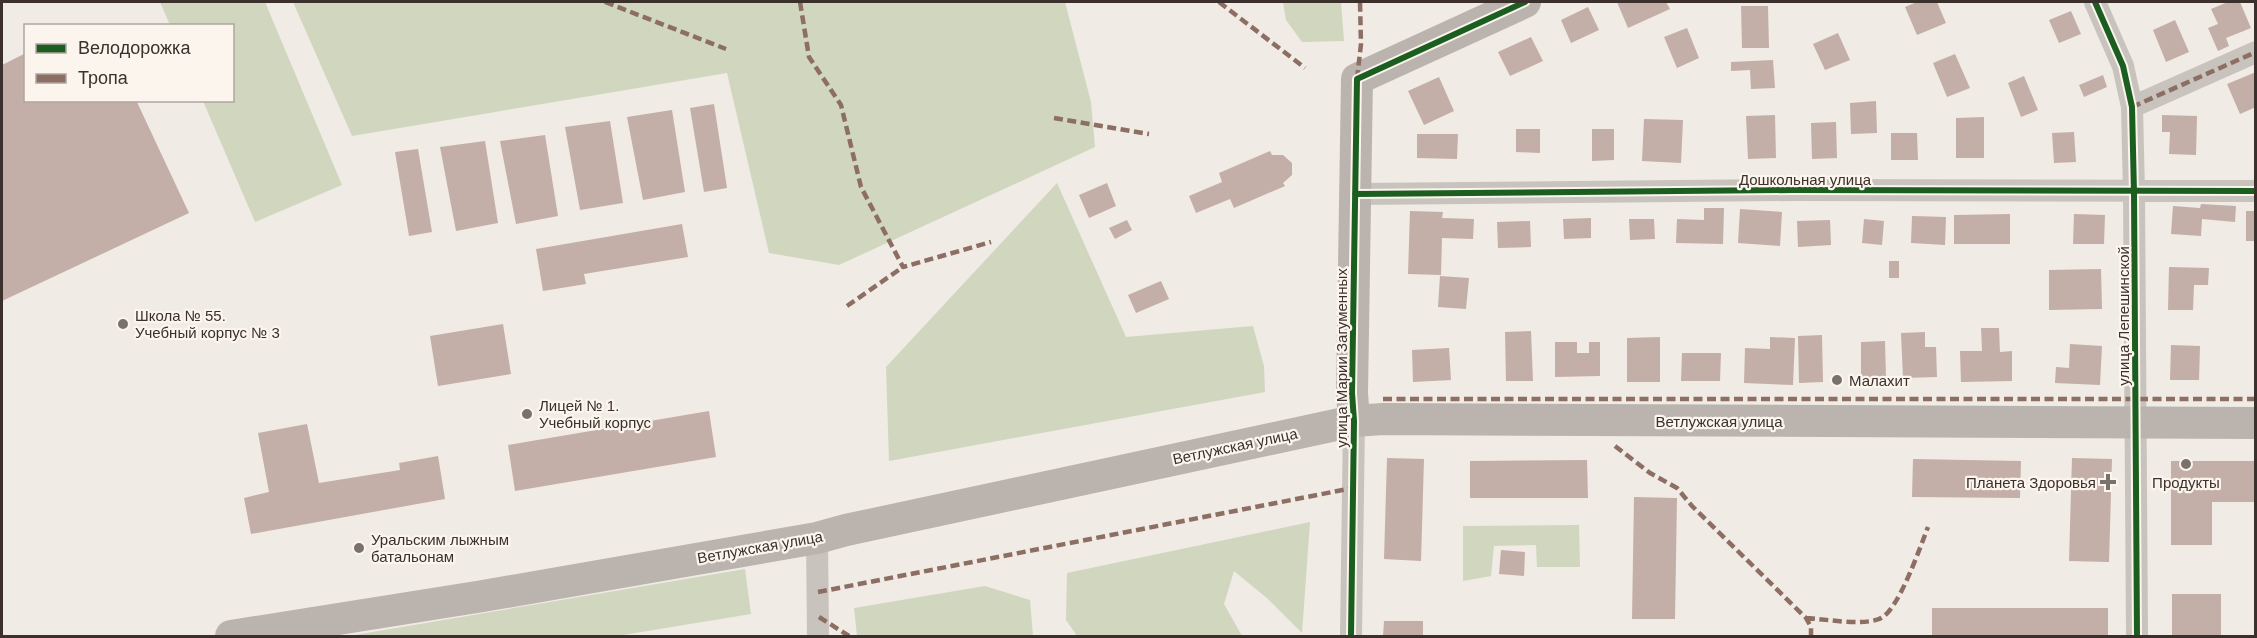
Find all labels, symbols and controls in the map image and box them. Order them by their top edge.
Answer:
legend [24,24,234,102]
text: Велодорожка [78,38,191,58]
text: Тропа [78,68,129,88]
street label: Дошкольная улица [1739,171,1872,188]
street label: улица Лепешинской [2115,246,2132,386]
street label: улица Марии Загуменных [1333,268,1350,448]
place label: Школа № 55. Учебный корпус № 3 [135,307,280,341]
marker: Школа № 55. Учебный корпус № 3 [116,317,130,331]
place label: Малахит [1849,372,1910,389]
marker: Малахит [1830,373,1844,387]
place label: Лицей № 1. Учебный корпус [539,397,652,431]
marker: Лицей № 1. Учебный корпус [520,407,534,421]
street label: Ветлужская улица [1655,413,1783,430]
street label: Ветлужская улица [1171,424,1300,468]
marker: Продукты [2179,457,2193,471]
place label: Планета Здоровья [1966,474,2096,491]
place label: Продукты [2152,474,2220,491]
marker: Планета Здоровья [2101,475,2115,489]
street label: Ветлужская улица [696,527,825,566]
place label: Уральским лыжным батальонам [371,531,509,565]
marker: Уральским лыжным батальонам [352,541,366,555]

